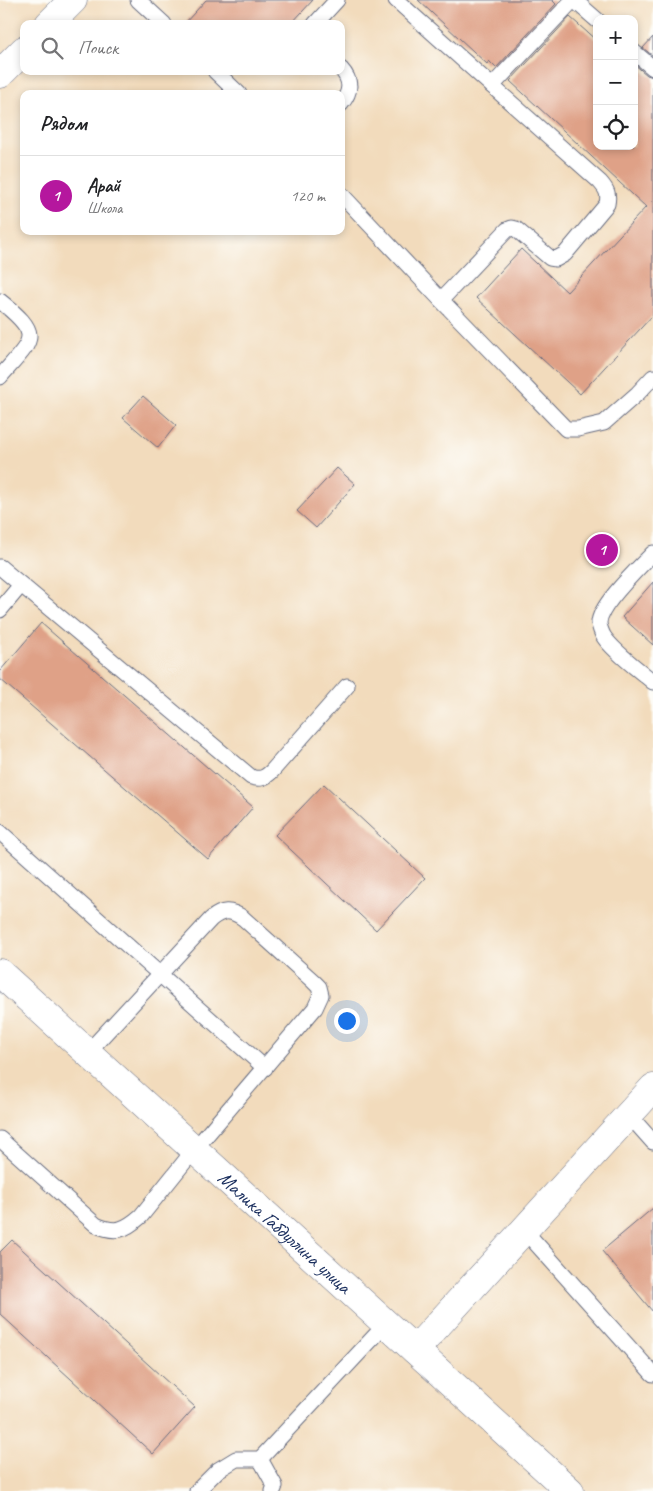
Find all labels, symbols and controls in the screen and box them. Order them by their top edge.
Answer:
map controls [593,15,638,150]
button: + [593,15,638,60]
search box [20,20,345,75]
icon: search [38,34,66,62]
text: Поиск [78,36,118,60]
button: − [593,60,638,105]
button: locate [593,105,638,150]
text: Рядом [40,110,87,136]
text: Арай [87,174,120,198]
text: 1 [52,186,60,206]
text: 120 m [291,186,325,206]
text: Школа [87,198,122,218]
pin: 1 [586,531,618,569]
your location [334,1008,360,1034]
street label: Малика Габдуллина улица [213,1165,357,1300]

